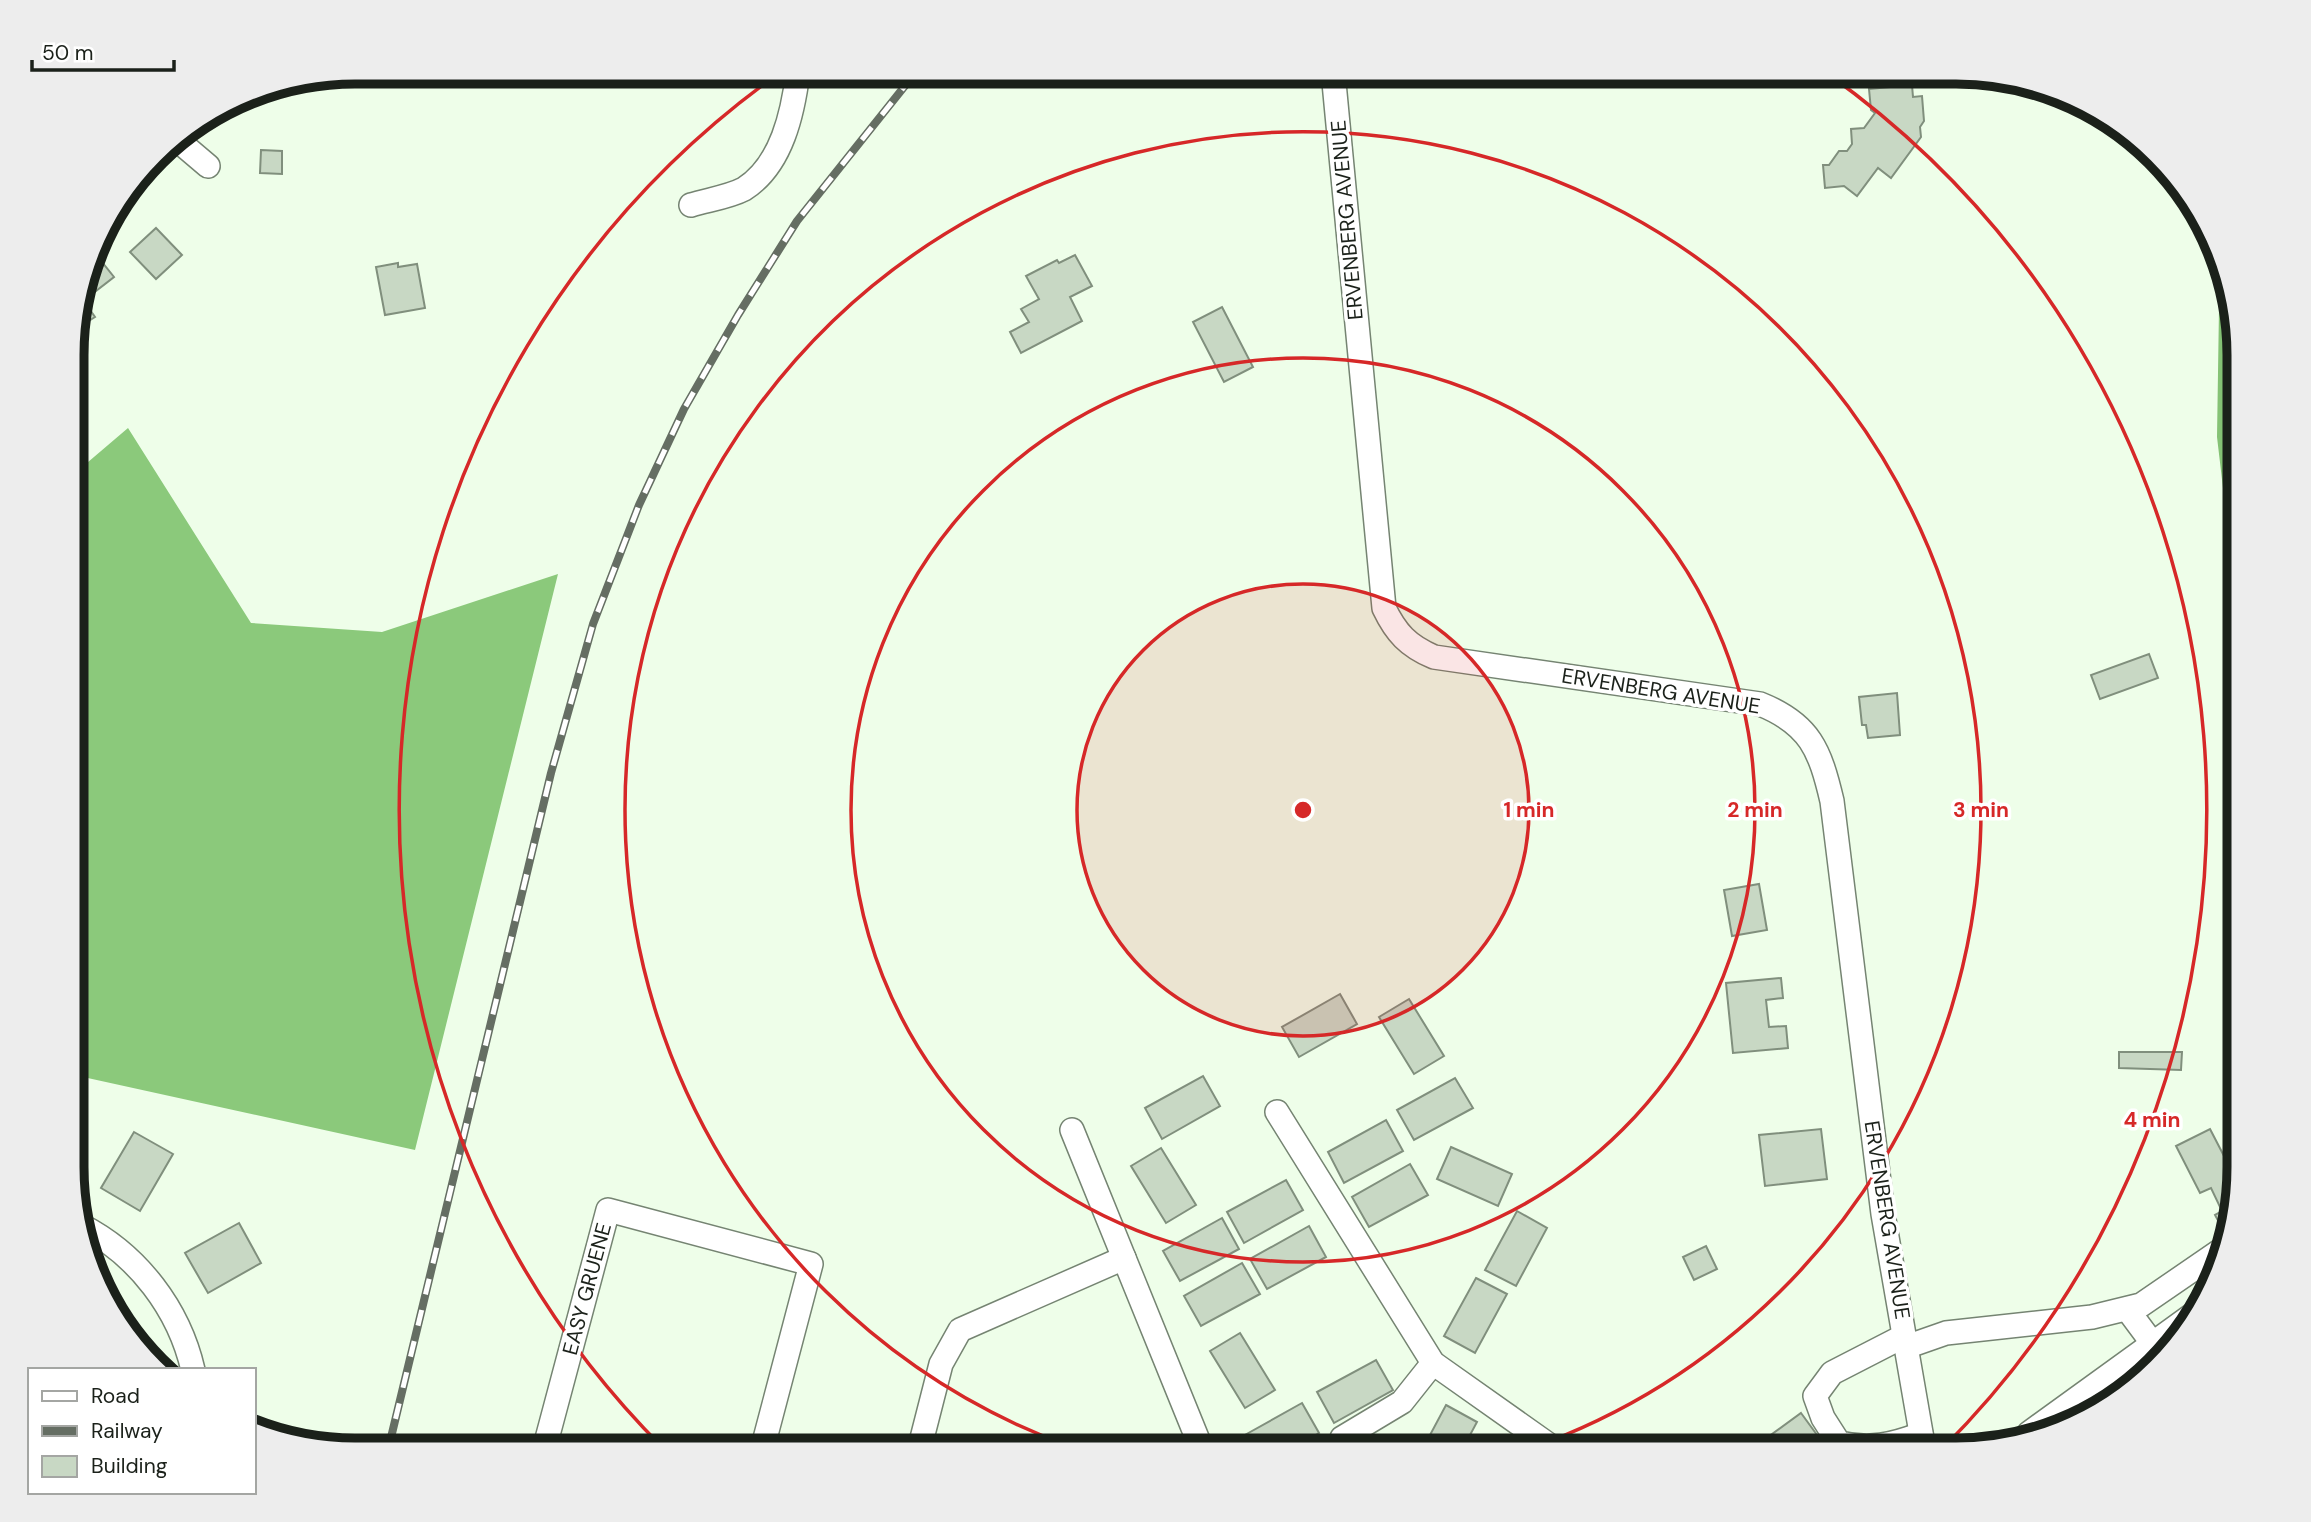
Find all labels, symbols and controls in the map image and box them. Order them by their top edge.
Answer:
scale bar [32,28,173,72]
text: 50 m [42,39,93,67]
street label: ERVENBERG AVENUE [1324,119,1370,321]
street label: ERVENBERG AVENUE [1560,661,1762,721]
text: 1 min [1503,796,1555,824]
text: 2 min [1727,796,1783,824]
text: 3 min [1953,796,2009,824]
centre of rings [1291,798,1315,822]
text: 4 min [2123,1106,2181,1134]
street label: ERVENBERG AVENUE [1857,1119,1917,1321]
street label: EASY GRUENE [556,1220,618,1358]
legend [28,1368,256,1494]
text: Road [91,1382,140,1410]
text: Railway [91,1417,163,1445]
text: Building [91,1452,168,1480]

